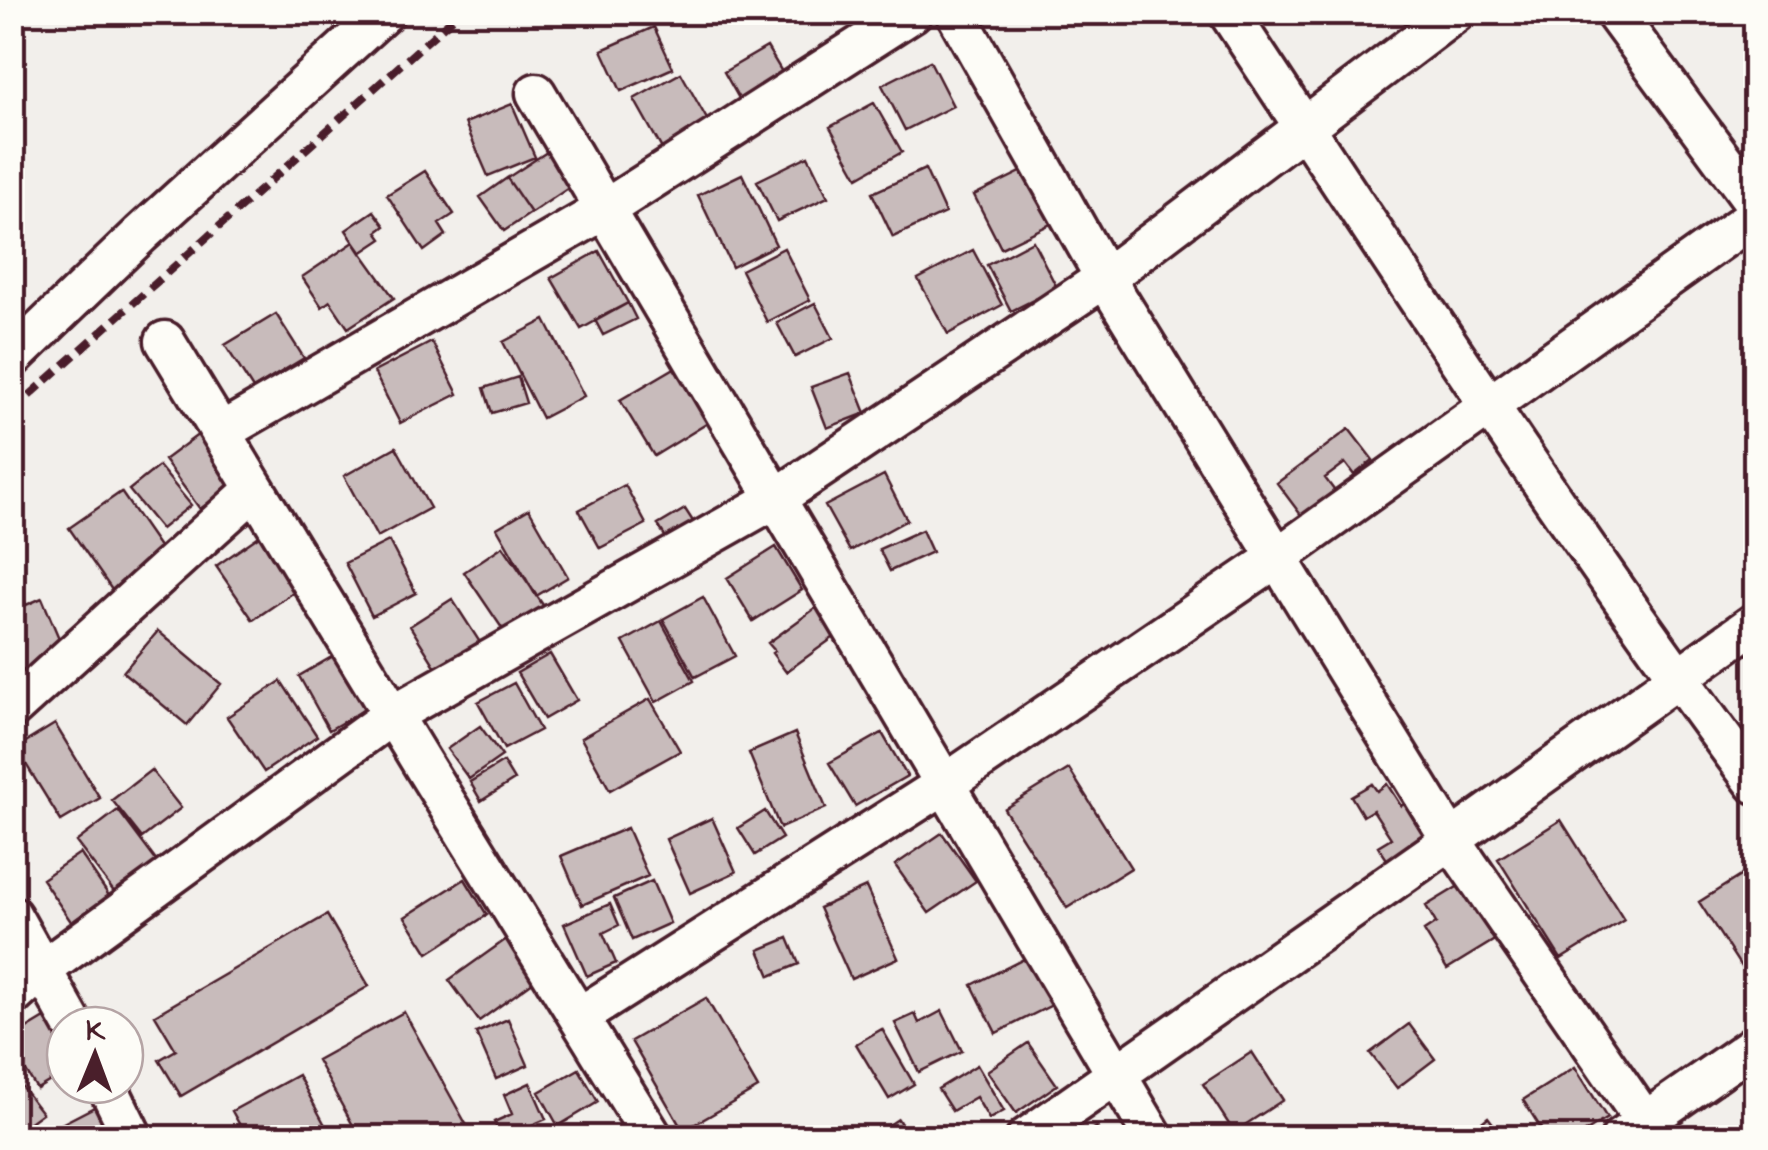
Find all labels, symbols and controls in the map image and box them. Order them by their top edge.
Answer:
north arrow [45,1005,145,1105]
text: K [85,1014,106,1051]

